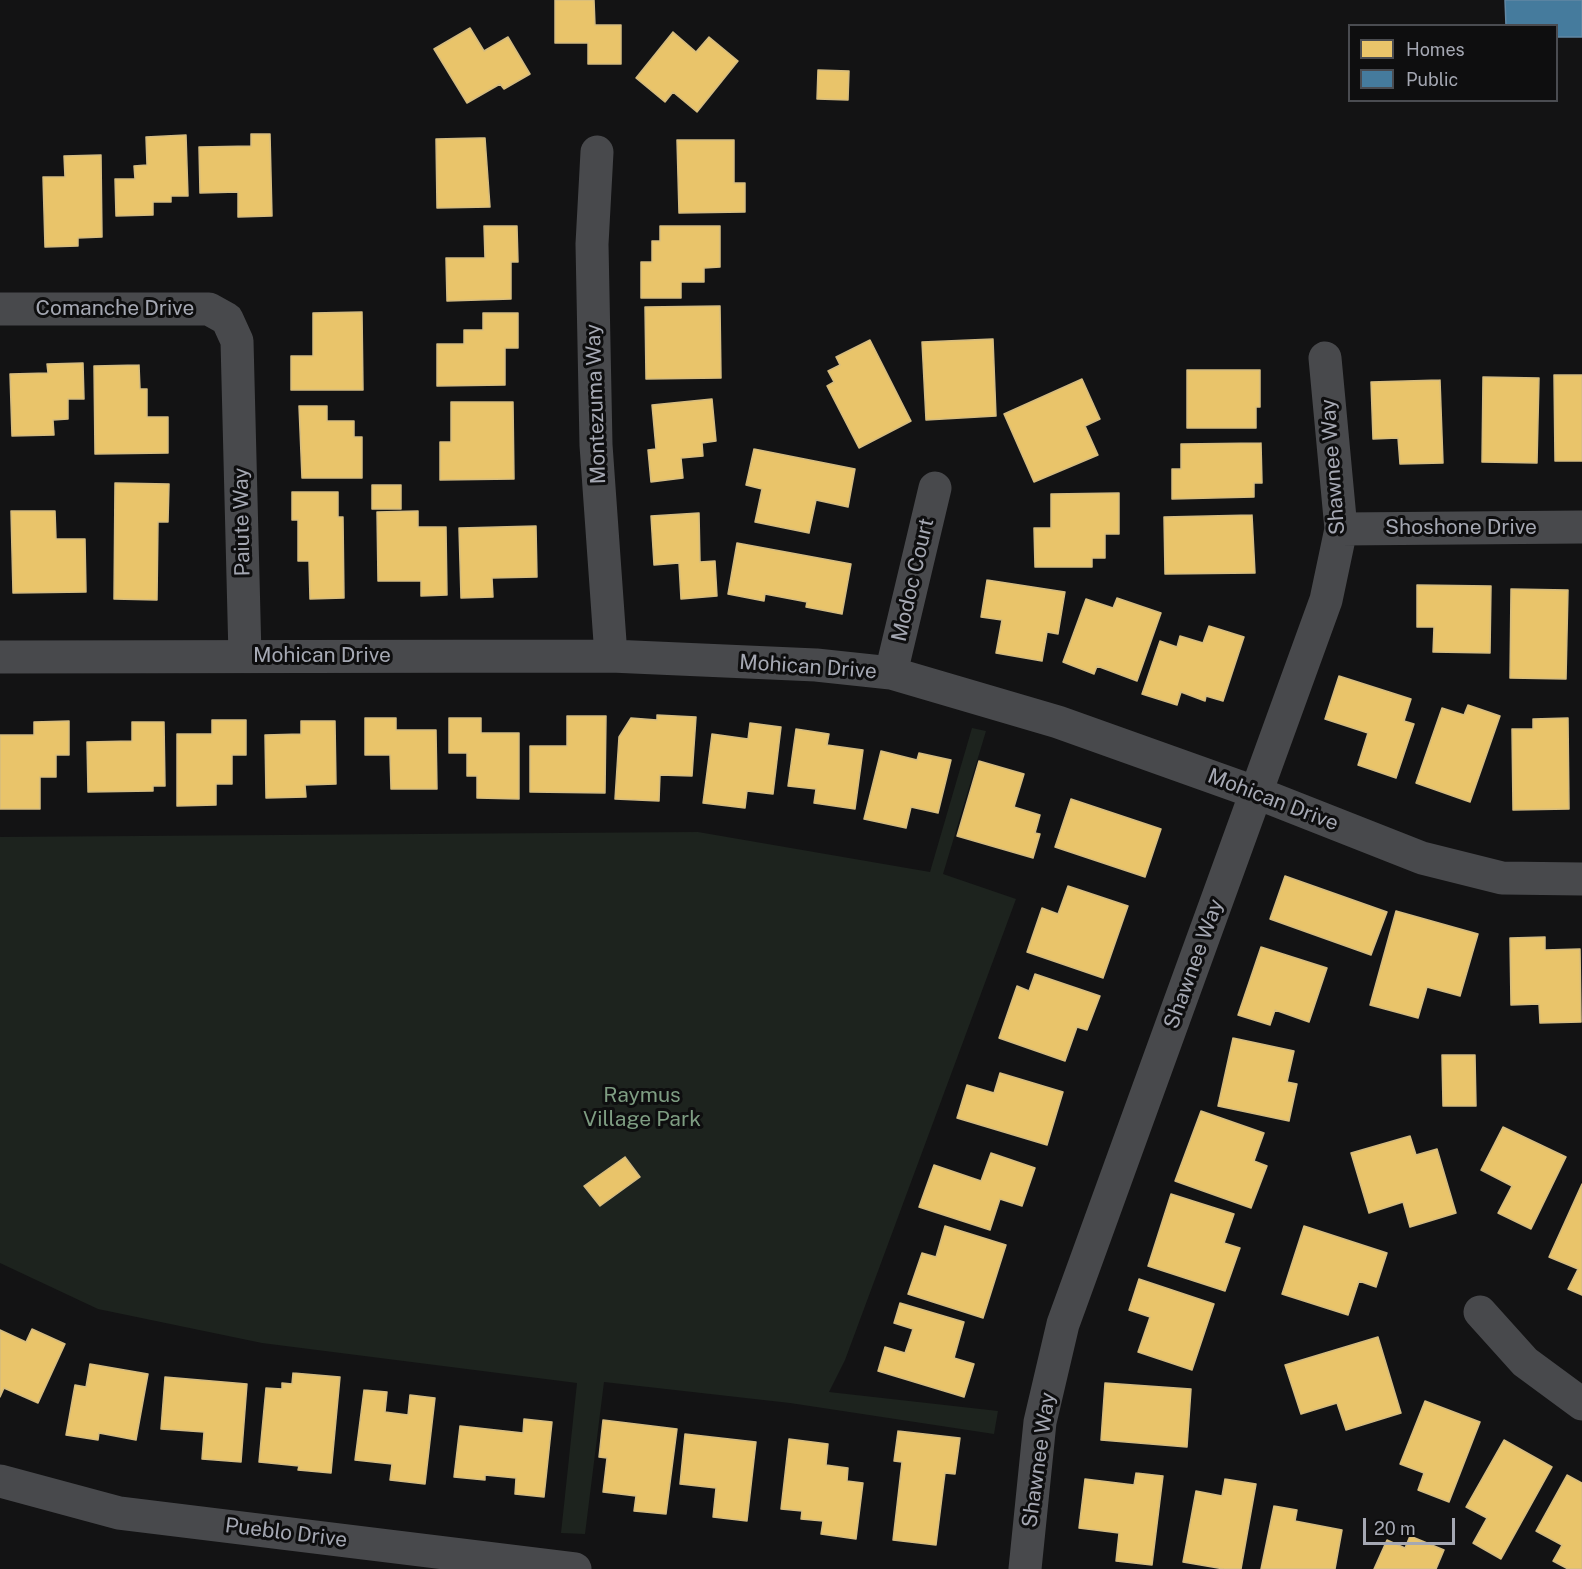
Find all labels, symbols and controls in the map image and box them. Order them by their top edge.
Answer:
legend [1348,24,1558,102]
text: Homes [1406,39,1465,60]
text: Public [1406,69,1458,90]
street label: Comanche Drive [36,296,194,322]
street label: Montezuma Way [581,323,611,485]
street label: Shawnee Way [1316,398,1350,536]
street label: Paiute Way [228,467,256,577]
street label: Shoshone Drive [1385,515,1537,541]
street label: Modoc Court [887,516,939,644]
street label: Mohican Drive [253,643,391,669]
street label: Mohican Drive [738,650,878,684]
street label: Mohican Drive [1204,764,1342,836]
street label: Shawnee Way [1159,896,1229,1032]
park label: Raymus Village Park [583,1083,701,1133]
street label: Shawnee Way [1017,1391,1061,1529]
scale bar [1366,1506,1458,1544]
street label: Pueblo Drive [223,1513,349,1553]
text: 20 m [1374,1518,1416,1539]

